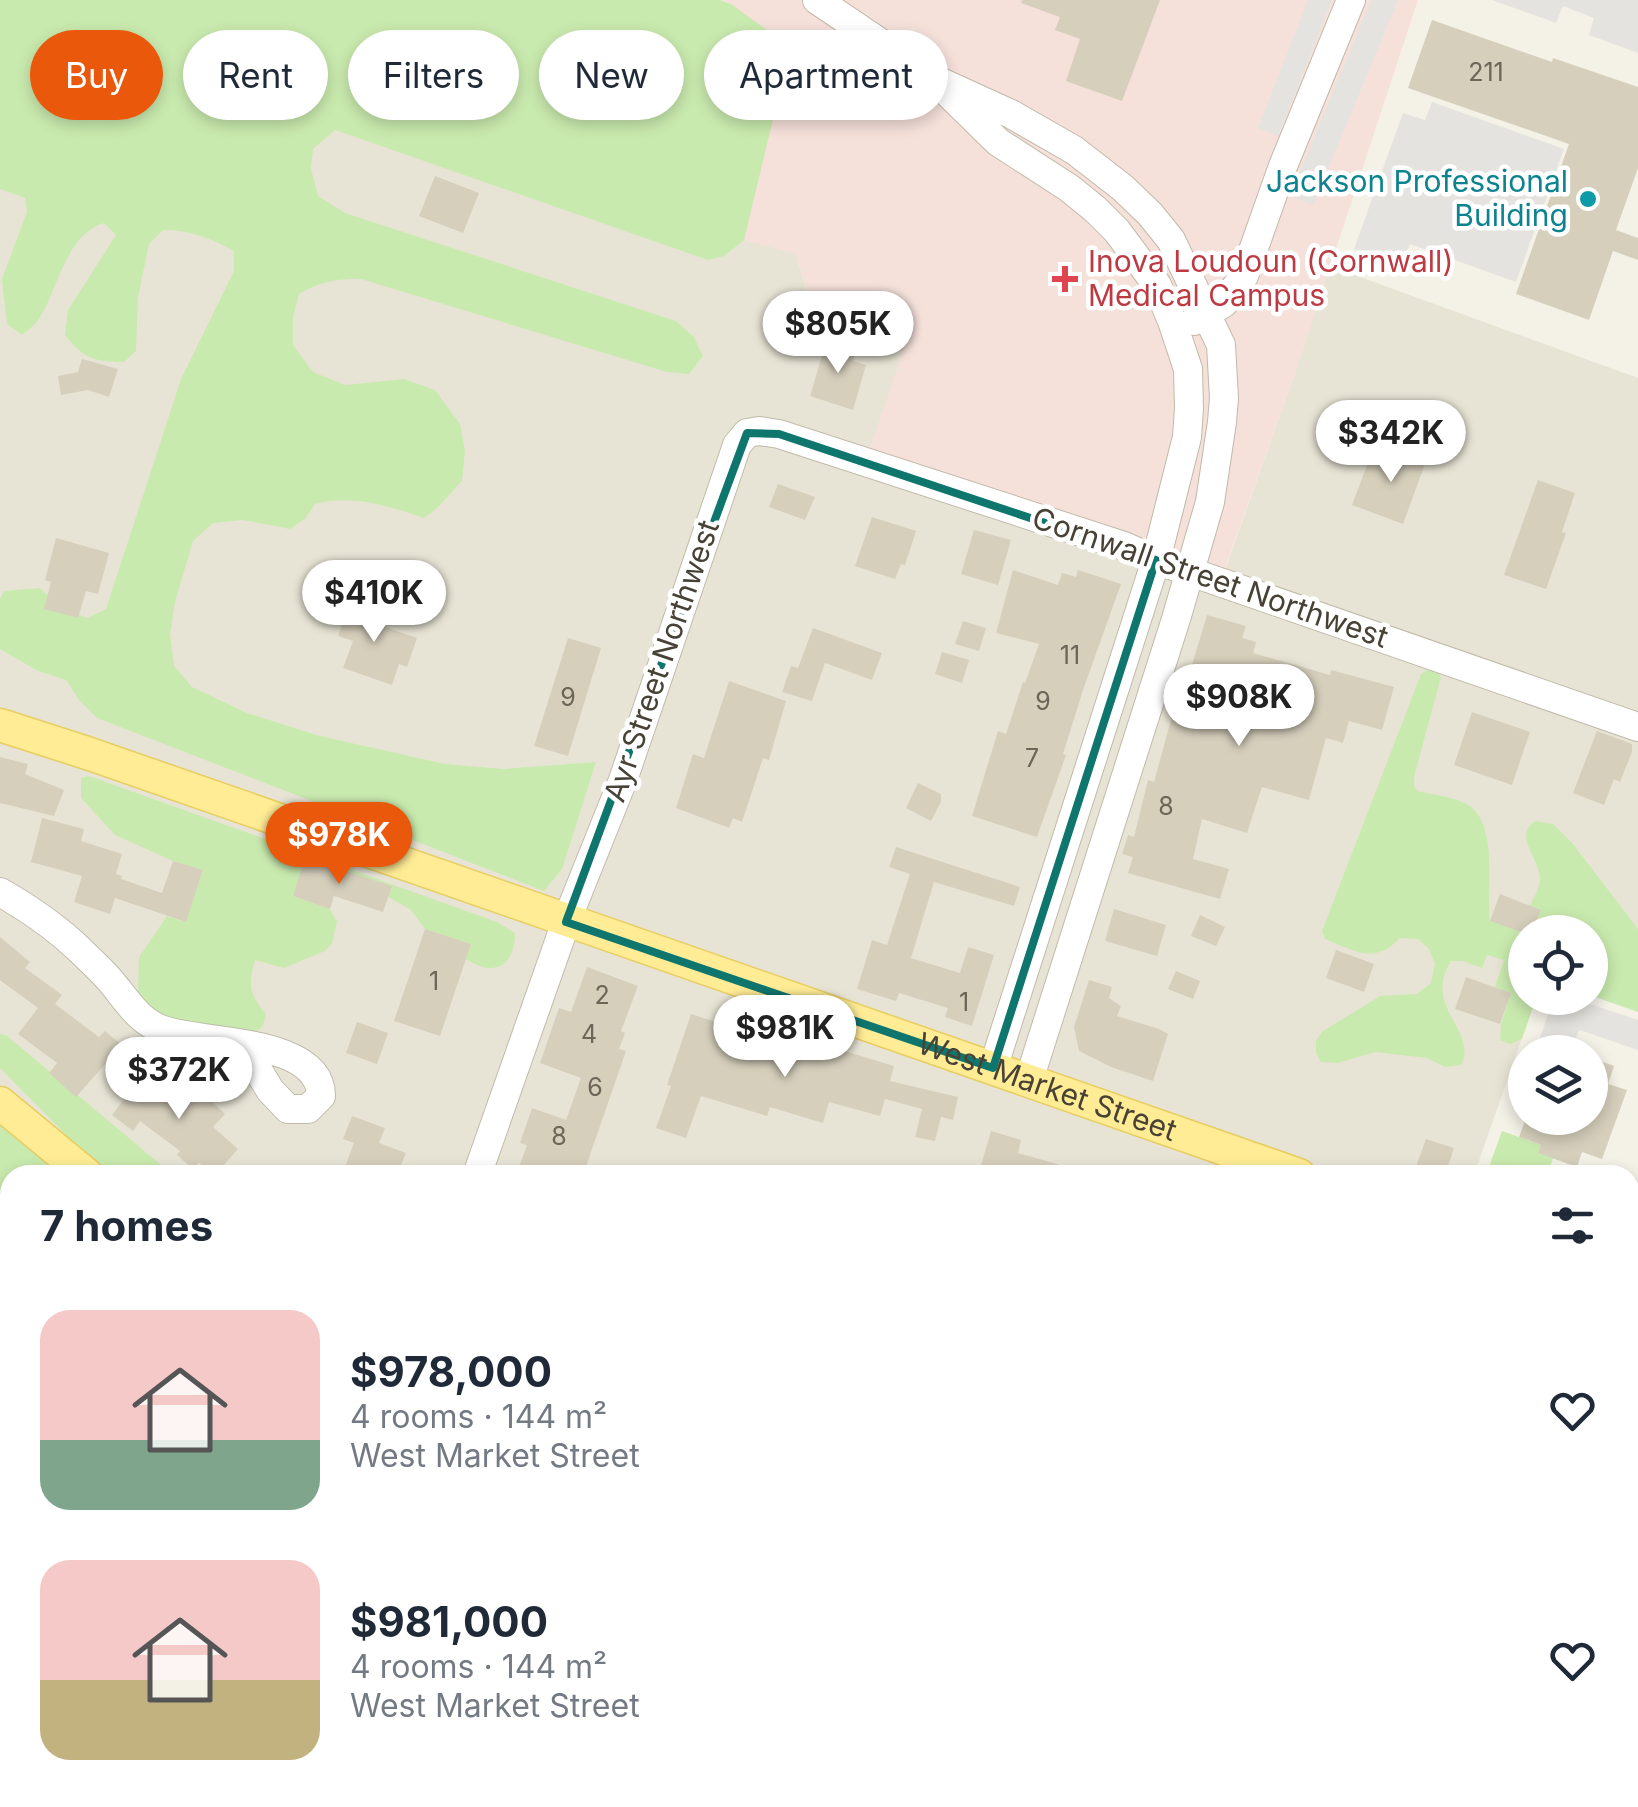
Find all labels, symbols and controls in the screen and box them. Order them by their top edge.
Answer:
chip: Buy [30,30,163,120]
chip: Rent [183,30,328,120]
chip: Filters [348,30,519,120]
chip: New [539,30,684,120]
chip: Apartment [704,30,948,120]
house number: 211 [1468,57,1504,87]
place label: Jackson Professional Building [1266,163,1568,233]
marker: Jackson Professional Building [1577,188,1599,210]
place label: Inova Loudoun (Cornwall) Medical Campus [1088,243,1453,313]
marker: Inova Loudoun (Cornwall) Medical Campus [1052,266,1078,292]
pin: $805K [768,291,908,376]
text: $805K [785,304,891,343]
pin: $342K [1321,400,1461,485]
text: $342K [1338,413,1444,452]
street label: Cornwall Street Northwest [1028,499,1393,655]
street label: Ayr Street Northwest [596,515,726,806]
pin: $410K [304,560,444,645]
text: $410K [324,573,424,612]
house number: 11 [1060,640,1080,670]
pin: $908K [1169,664,1309,749]
text: $908K [1185,677,1293,716]
house number: 9 [560,682,576,712]
house number: 9 [1035,686,1051,716]
house number: 7 [1025,743,1039,773]
house number: 8 [1158,791,1174,821]
pin: $978K [269,802,409,887]
text: $978K [287,815,391,854]
map controls [1508,915,1608,1135]
button: locate [1508,915,1608,1015]
house number: 1 [429,966,439,996]
house number: 2 [594,980,610,1010]
house number: 1 [959,987,969,1017]
pin: $981K [715,995,855,1080]
text: $981K [735,1008,835,1047]
house number: 4 [581,1019,597,1049]
street label: West Market Street [913,1025,1182,1148]
button: layers [1508,1035,1608,1135]
pin: $372K [109,1037,249,1122]
text: $372K [127,1050,231,1089]
house number: 6 [587,1072,603,1102]
house number: 8 [551,1121,567,1151]
icon: filters [1545,1198,1600,1253]
text: 7 homes [40,1200,213,1251]
text: $978,000 [350,1346,552,1397]
icon: home [120,1350,240,1470]
icon: heart [1545,1383,1600,1438]
text: 4 rooms · 144 m² [350,1397,607,1436]
text: West Market Street [350,1436,640,1475]
text: $981,000 [350,1596,548,1647]
icon: home [120,1600,240,1720]
icon: heart [1545,1633,1600,1688]
text: 4 rooms · 144 m² [350,1647,607,1686]
text: West Market Street [350,1686,640,1725]

